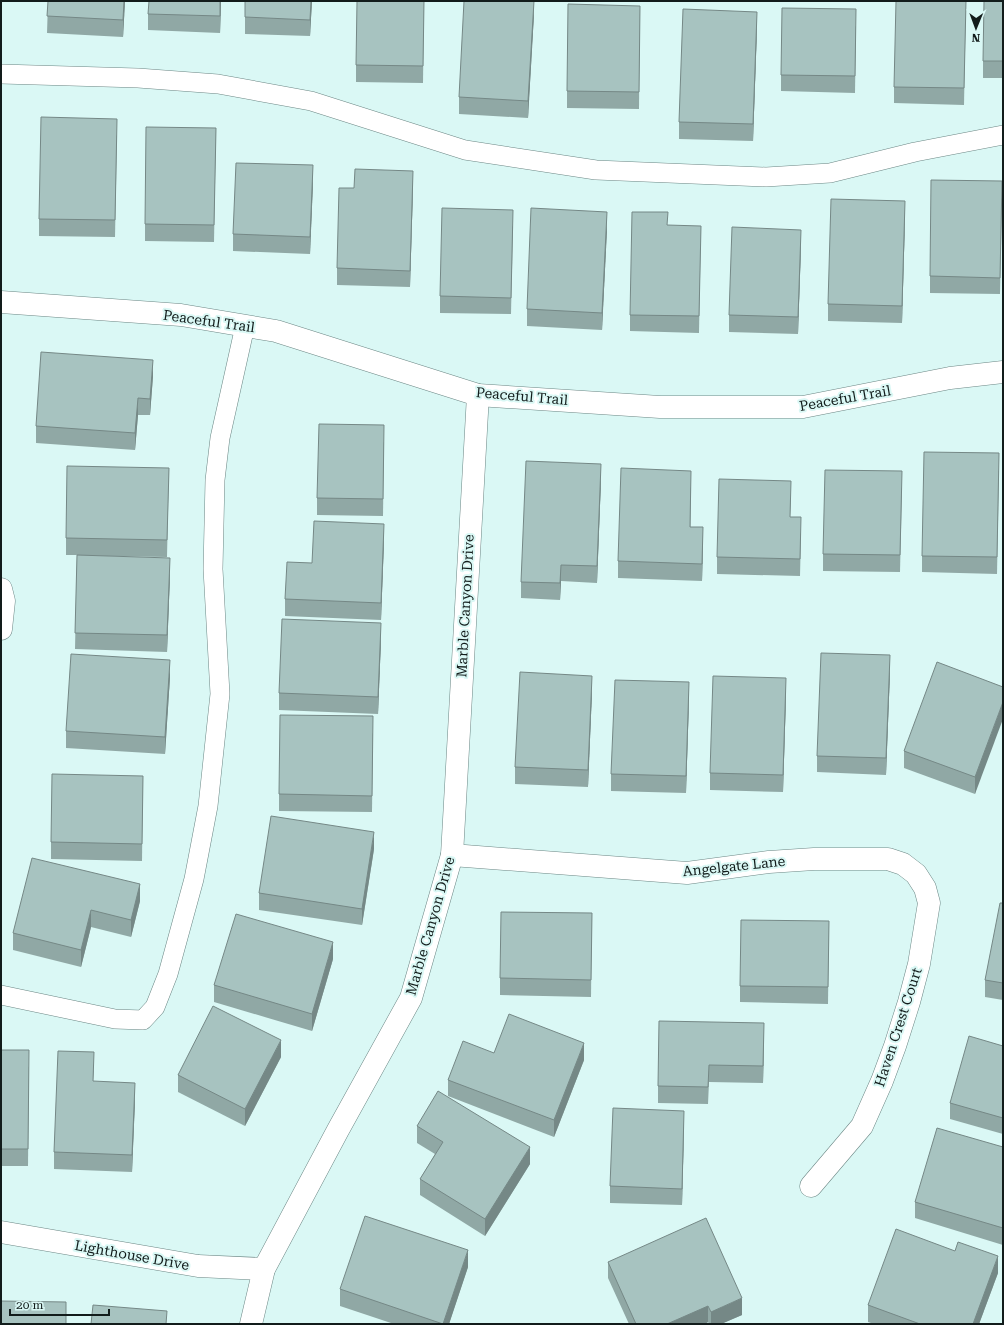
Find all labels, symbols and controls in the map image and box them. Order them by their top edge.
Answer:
north arrow [956,8,996,48]
text: N [971,31,980,44]
street label: Peaceful Trail [162,307,257,335]
street label: Peaceful Trail [798,382,893,414]
street label: Peaceful Trail [475,384,569,408]
street label: Marble Canyon Drive [453,534,477,678]
street label: Angelgate Lane [682,853,786,879]
street label: Marble Canyon Drive [403,855,458,997]
street label: Haven Crest Court [871,965,925,1089]
street label: Lighthouse Drive [73,1237,191,1273]
scale bar [10,1291,109,1317]
text: 20 m [16,1298,43,1312]

